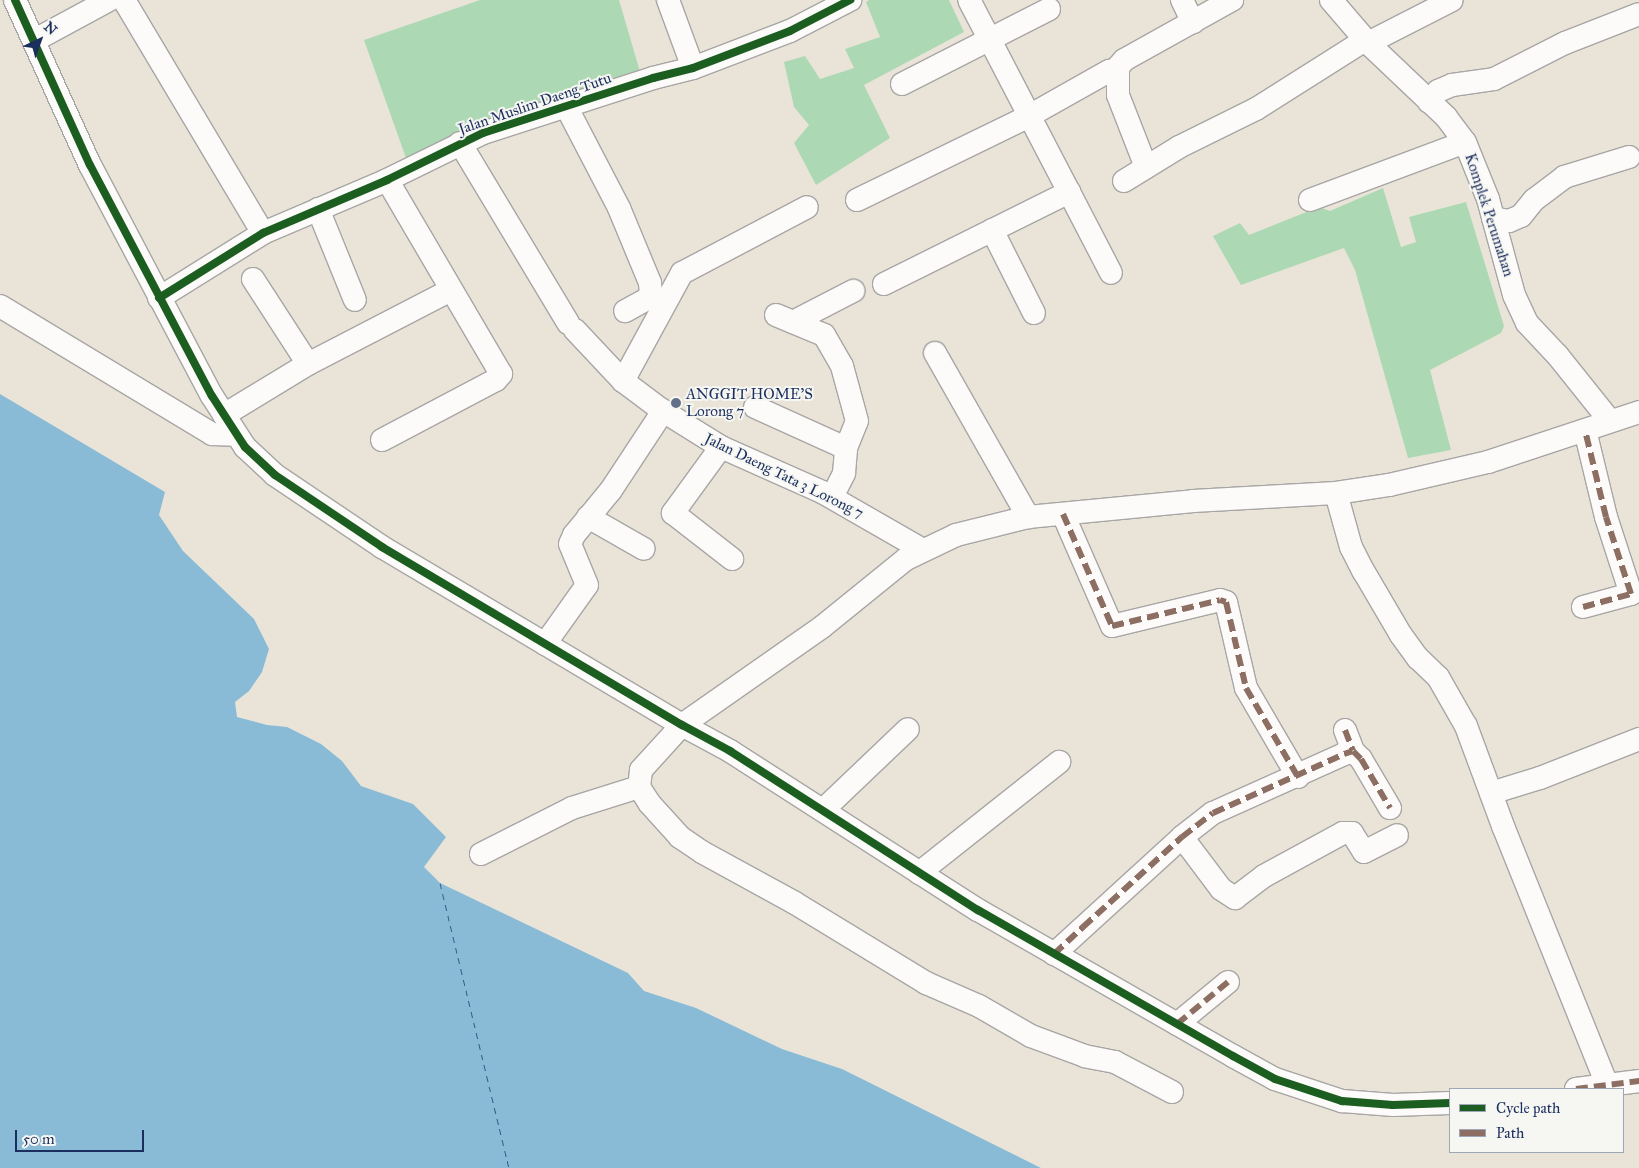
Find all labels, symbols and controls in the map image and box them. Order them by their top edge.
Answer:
north arrow [15,15,65,65]
text: N [40,18,60,39]
street label: Jalan Muslim Daeng Tutu [456,69,614,139]
street label: Komplek Perumahan [1461,151,1517,279]
place label: ANGGIT HOME'S Lorong 7 [686,385,813,420]
marker: ANGGIT HOME'S Lorong 7 [670,397,682,409]
street label: Jalan Daeng Tata 3 Lorong 7 [702,430,866,522]
legend [1449,1088,1624,1153]
text: Cycle path [1496,1099,1560,1117]
scale bar [18,1120,146,1152]
text: Path [1496,1124,1524,1142]
text: 50 m [23,1130,55,1148]

